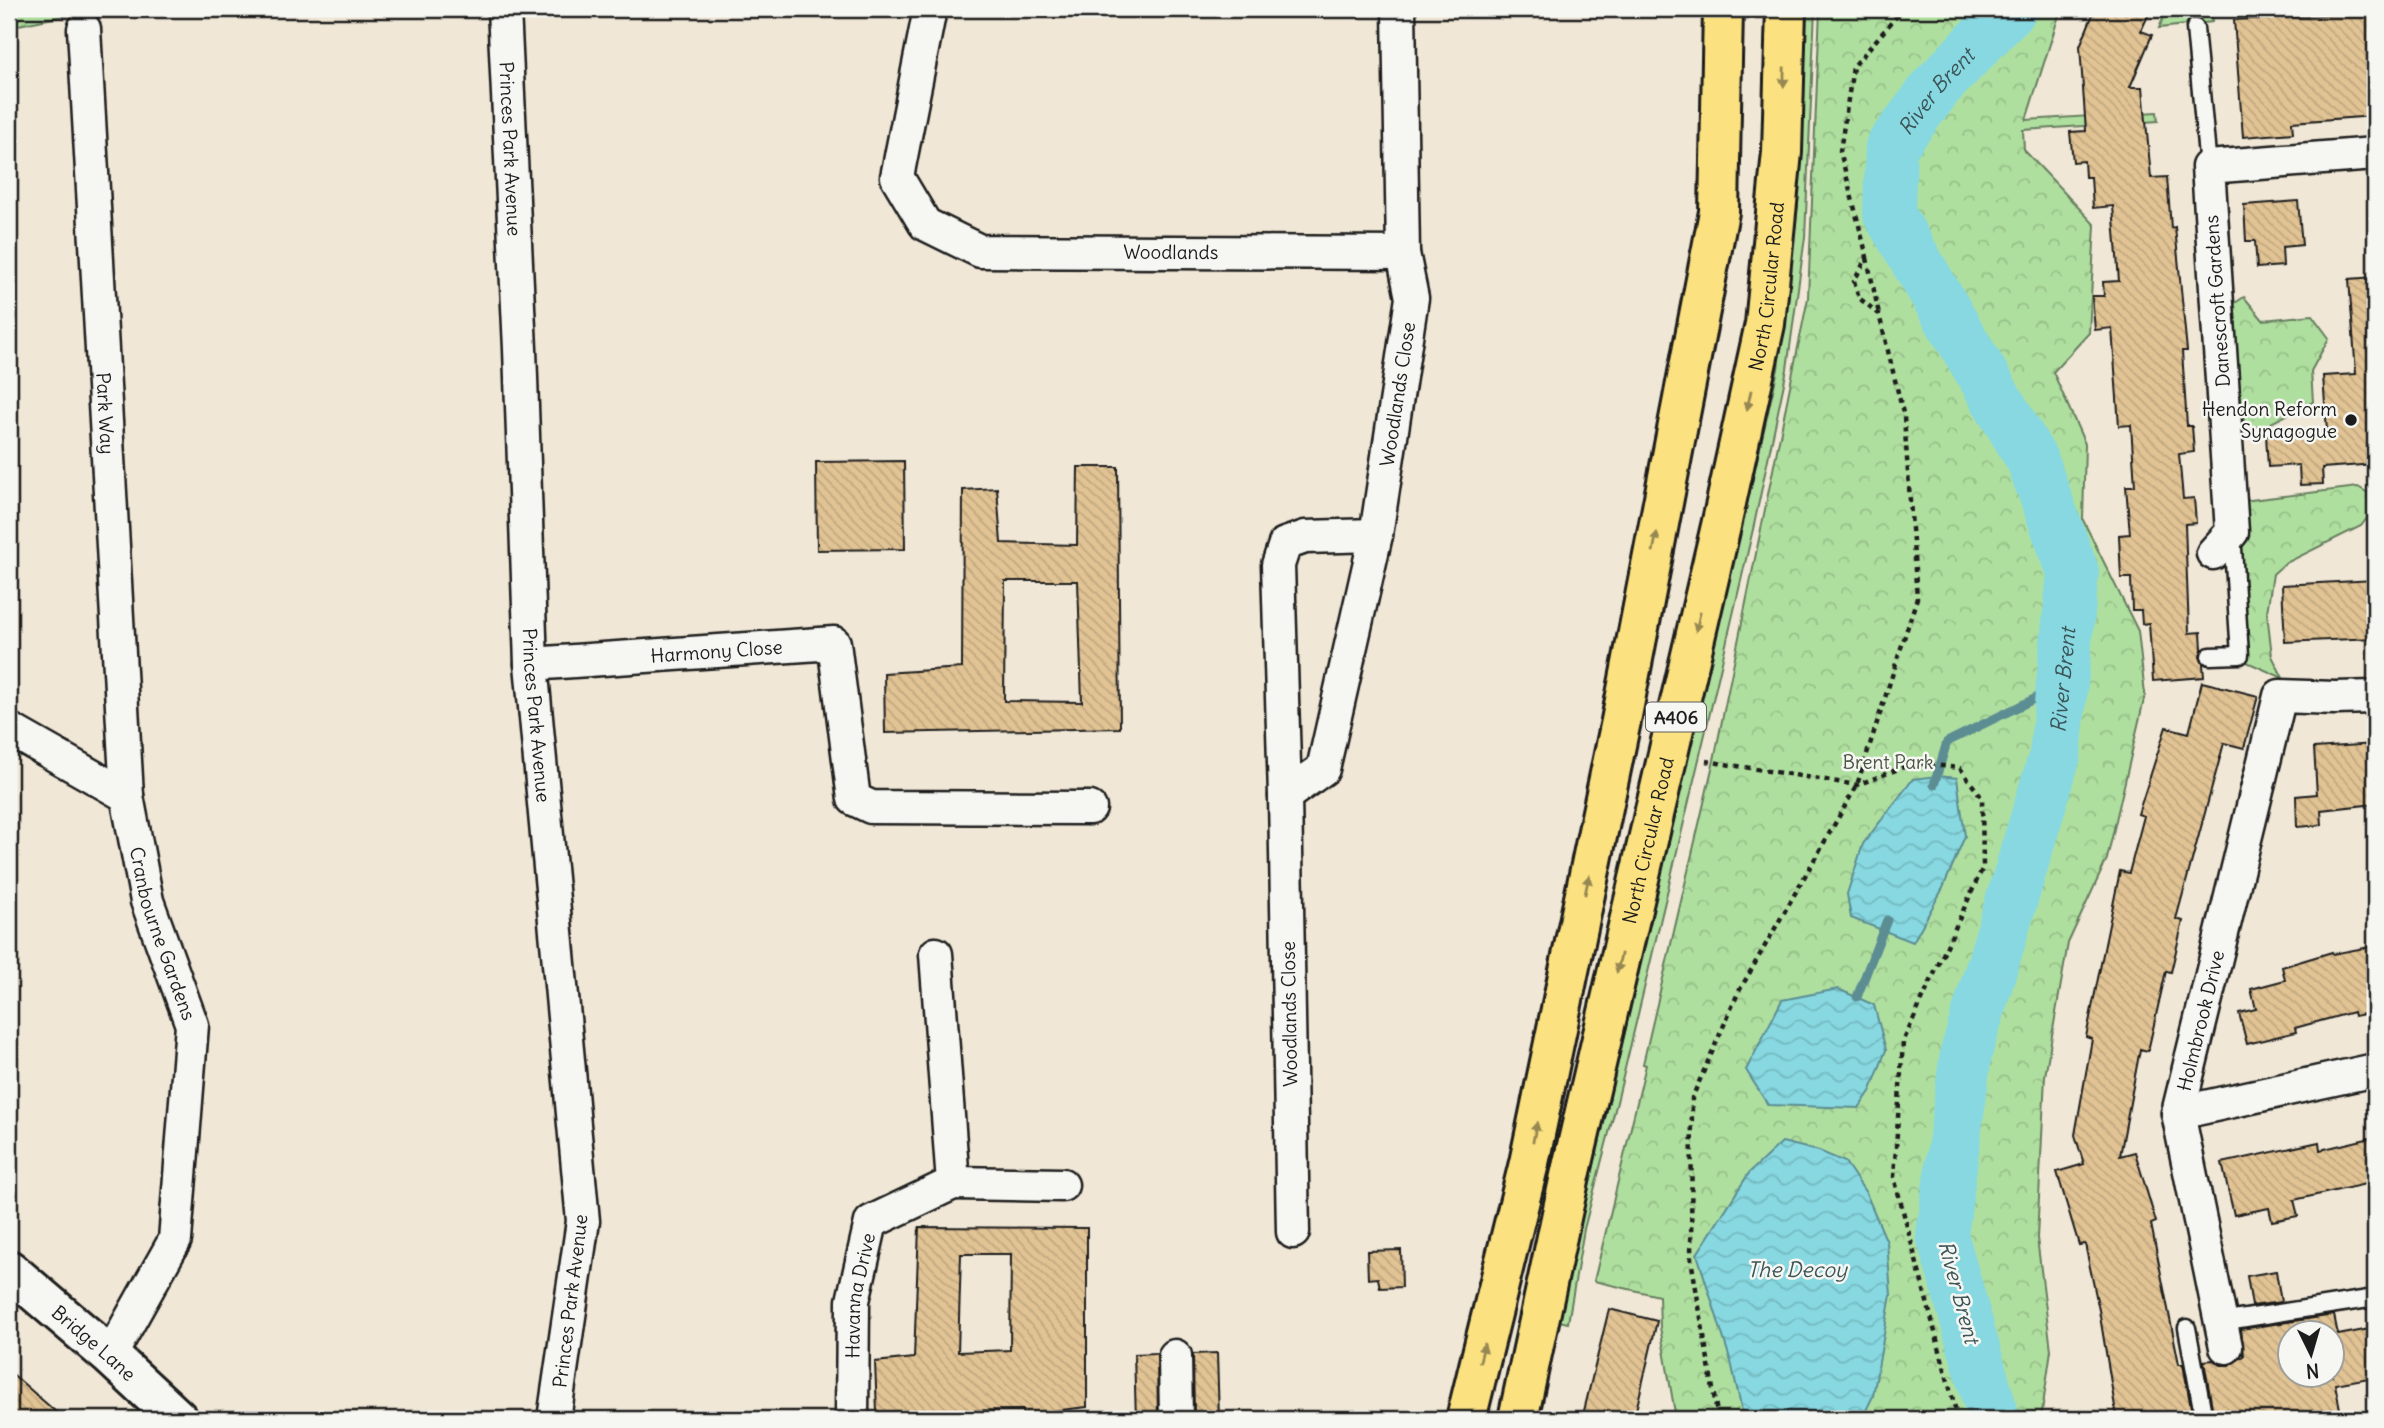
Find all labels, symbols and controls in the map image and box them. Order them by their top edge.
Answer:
water label: River Brent [1892,40,1982,140]
street label: Princes Park Avenue [494,61,527,237]
one-way arrow [1778,66,1790,88]
street label: North Circular Road [1743,201,1789,373]
street label: Danescroft Gardens [2199,214,2235,388]
street label: Woodlands [1123,240,1218,264]
street label: Woodlands Close [1375,320,1420,468]
street label: Park Way [91,372,120,455]
one-way arrow [1743,389,1754,411]
place label: Hendon Reform Synagogue [2202,397,2337,443]
marker: Hendon Reform Synagogue [2343,412,2359,428]
one-way arrow [1650,531,1661,553]
one-way arrow [1693,611,1704,633]
water label: River Brent [2044,624,2081,734]
street label: Princes Park Avenue [518,628,556,803]
street label: Harmony Close [650,635,783,668]
road number: A406 [1646,702,1706,732]
park label: Brent Park [1843,750,1934,774]
street label: North Circular Road [1617,755,1679,926]
street label: Cranbourne Gardens [125,845,201,1023]
one-way arrow [1581,874,1592,896]
street label: Woodlands Close [1276,941,1302,1087]
street label: Holmbrook Drive [2172,948,2229,1093]
one-way arrow [1614,952,1625,974]
one-way arrow [1530,1121,1541,1143]
street label: Princes Park Avenue [547,1213,593,1389]
street label: Havanna Drive [841,1231,880,1359]
water label: River Brent [1932,1238,1986,1349]
water label: The Decoy [1747,1256,1849,1283]
street label: Bridge Lane [47,1300,141,1386]
north arrow [2276,1320,2346,1390]
one-way arrow [1477,1342,1488,1364]
text: N [2305,1358,2320,1383]

